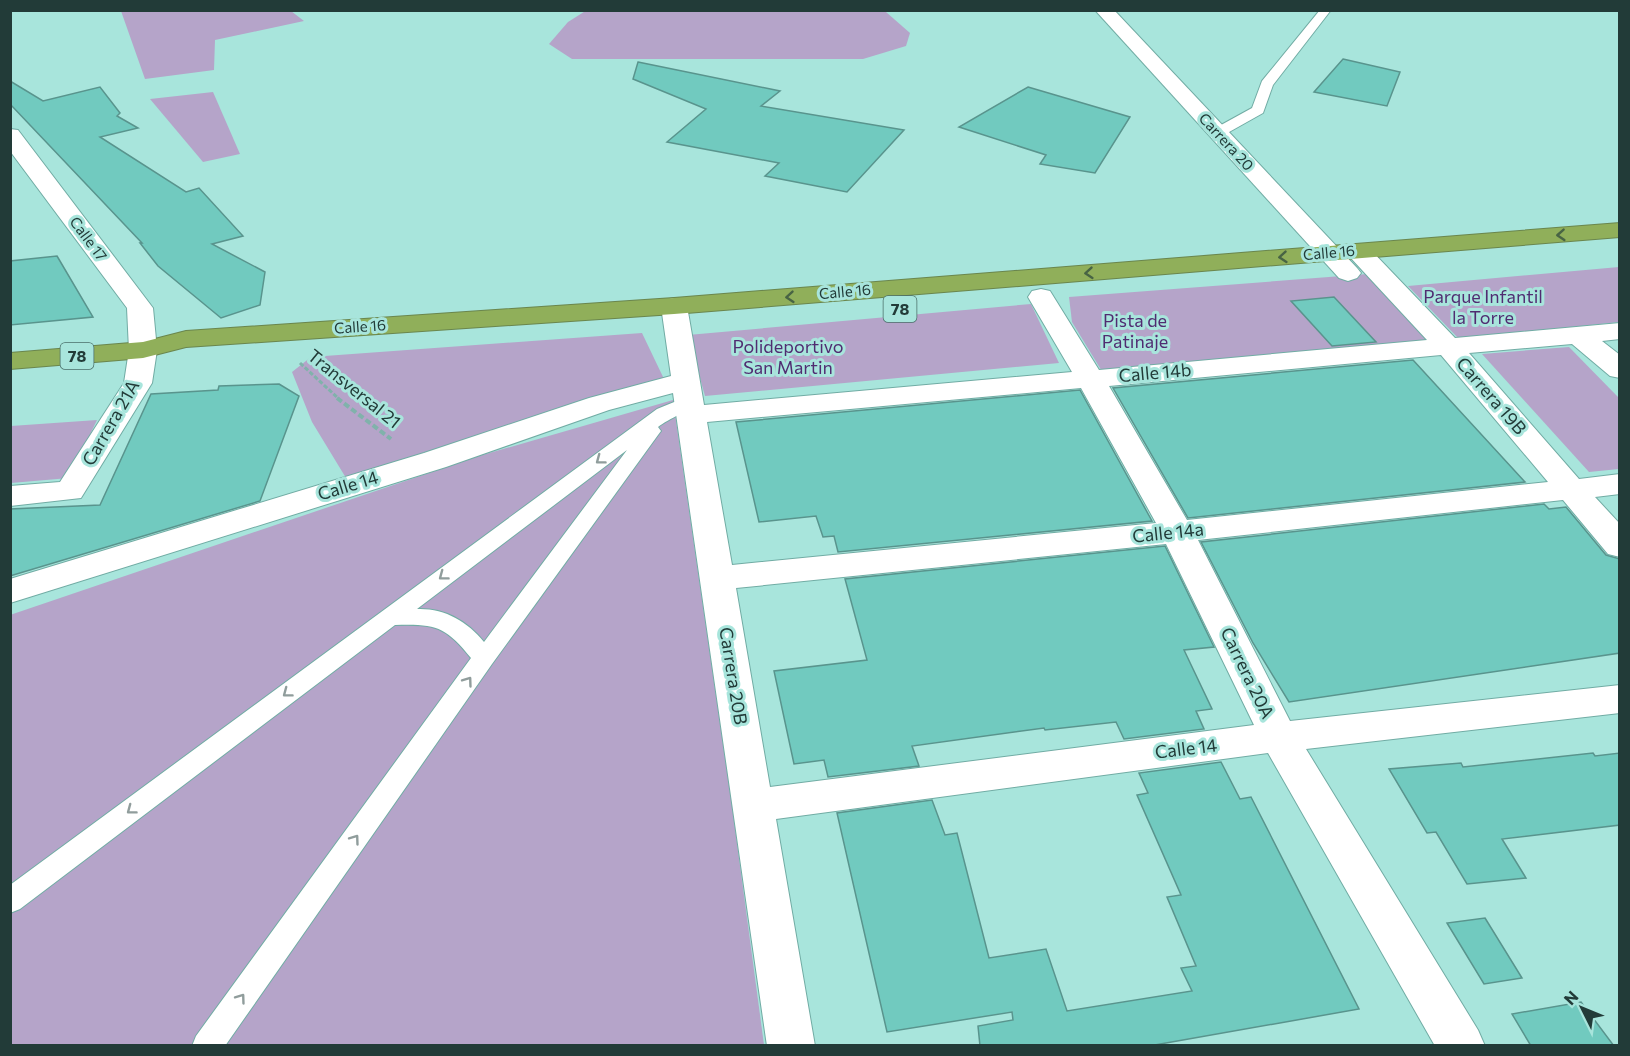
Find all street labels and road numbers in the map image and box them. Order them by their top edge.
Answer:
street label: Carrera 20 [1195,109,1258,174]
street label: Calle 17 [66,213,111,264]
street label: Calle 16 [1302,241,1356,263]
street label: Calle 16 [818,280,872,302]
road number: 78 [884,296,916,322]
street label: Calle 16 [333,315,387,337]
road number: 78 [60,343,94,369]
street label: Transversal 21 [304,344,406,432]
street label: Carrera 19B [1452,352,1531,439]
street label: Calle 14b [1118,358,1192,386]
street label: Carrera 21A [77,376,143,469]
street label: Calle 14 [315,465,381,505]
street label: Calle 14a [1131,517,1205,547]
street label: Carrera 20A [1216,623,1279,722]
street label: Carrera 20B [715,625,753,726]
street label: Calle 14 [1154,733,1218,763]

